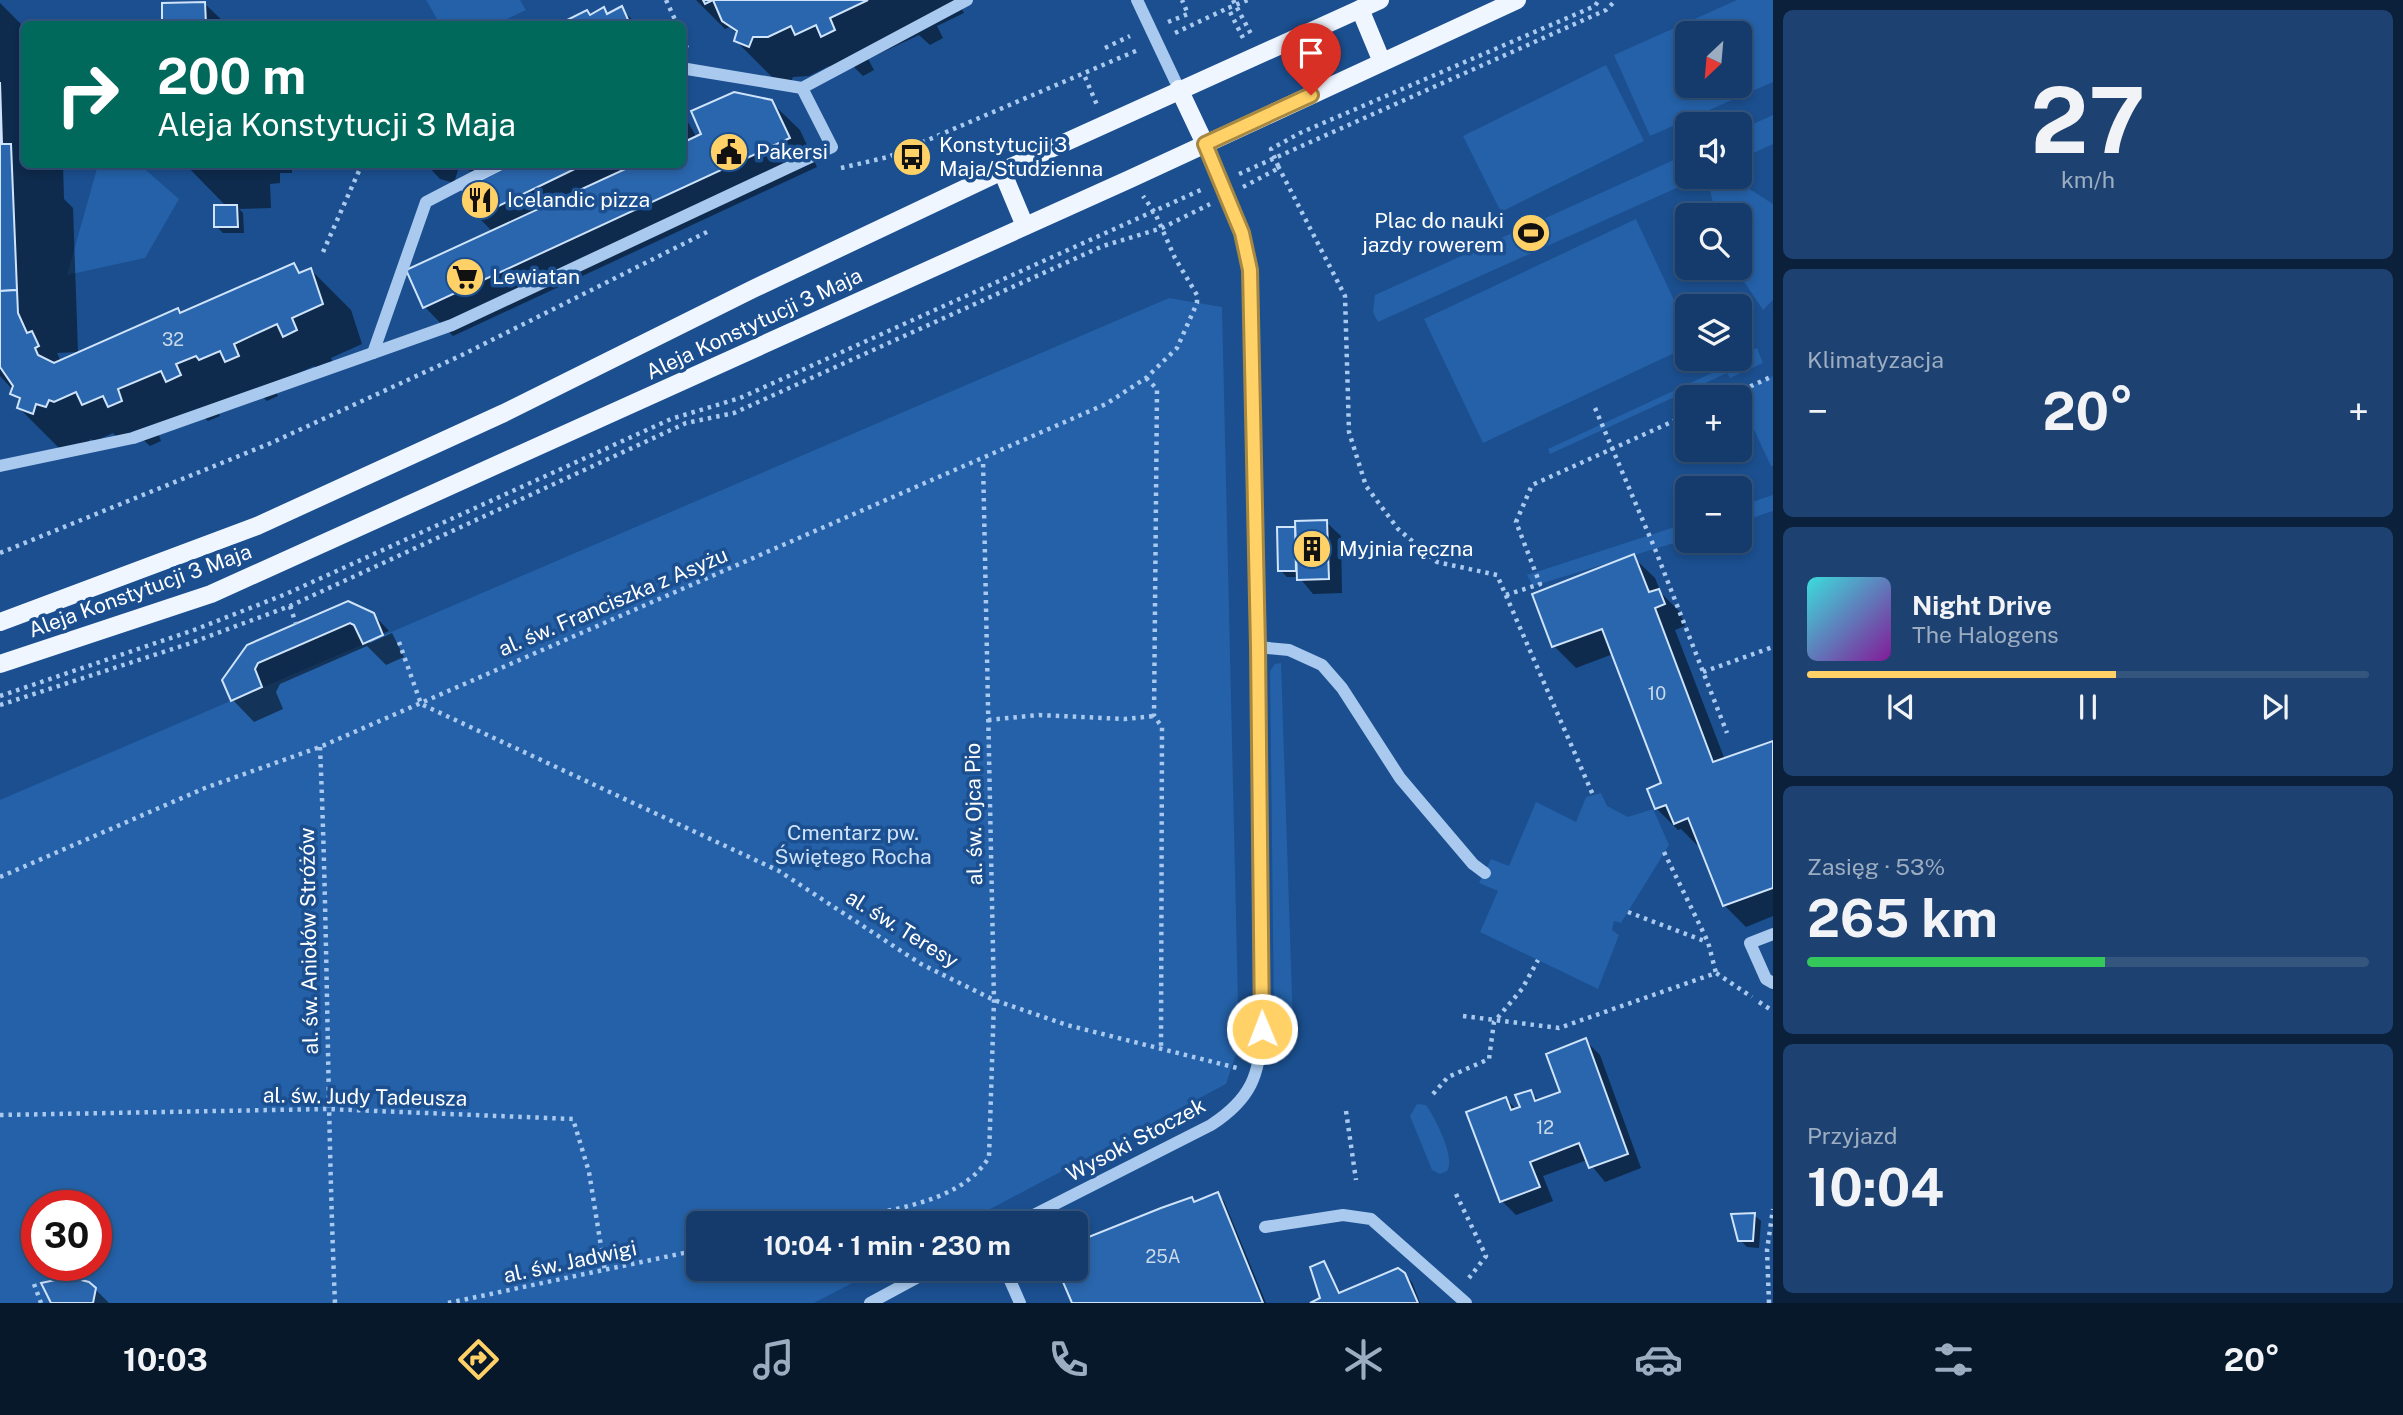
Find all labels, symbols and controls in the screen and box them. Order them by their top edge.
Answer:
north arrow [1675,21,1752,98]
map controls [1675,21,1752,553]
pin [1281,23,1341,95]
icon: arrive [1292,34,1330,72]
text: 200 m [157,47,306,105]
icon: right [42,49,133,140]
text: 27 [2031,67,2145,173]
text: Aleja Konstytucji 3 Maja [157,106,516,143]
button: sound [1675,112,1752,189]
public building icon: Pakersi [708,131,750,173]
place label: Konstytucji 3 Maja/Studzienna [939,132,1103,181]
bus stop icon: Konstytucji 3 Maja/Studzienna [891,136,933,178]
place label: Pakersi [756,139,828,164]
text: km/h [2061,166,2115,193]
restaurant icon: Icelandic pizza [459,179,501,221]
place label: Icelandic pizza [507,187,650,212]
button: search [1675,203,1752,280]
place label: Plac do nauki jazdy rowerem [1361,208,1504,257]
sports icon: Plac do nauki jazdy rowerem [1510,212,1552,254]
supermarket icon: Lewiatan [444,256,486,298]
street label: Aleja Konstytucji 3 Maja [642,262,866,385]
place label: Lewiatan [492,264,580,289]
button: layers [1675,294,1752,371]
house number: 32 [162,329,184,350]
text: Klimatyzacja [1807,346,1944,373]
text: 20° [2042,381,2134,442]
button: + [1675,385,1752,462]
text: − [1807,389,1828,434]
text: + [2348,389,2369,434]
button: − [1675,476,1752,553]
building icon: Myjnia ręczna [1291,528,1333,570]
place label: Myjnia ręczna [1339,536,1473,561]
street label: Aleja Konstytucji 3 Maja [25,539,255,643]
street label: al. św. Franciszka z Asyżu [494,542,731,661]
text: Night Drive [1912,590,2052,621]
text: The Halogens [1912,621,2059,648]
house number: 10 [1648,683,1666,704]
icon: previous [1882,688,1920,726]
icon: pause [2069,688,2107,726]
icon: next [2256,688,2294,726]
street label: al. św. Ojca Pio [960,742,987,886]
park label: Cmentarz pw. Świętego Rocha [774,820,932,869]
street label: al. św. Aniołów Stróżów [294,827,323,1055]
text: Zasięg · 53% [1807,853,1945,880]
street label: al. św. Teresy [841,884,963,973]
text: 265 km [1807,888,1998,949]
position arrow [1225,992,1299,1066]
street label: al. św. Judy Tadeusza [263,1082,467,1111]
street label: Wysoki Stoczek [1062,1092,1210,1187]
house number: 12 [1536,1117,1554,1138]
text: Przyjazd [1807,1122,1897,1149]
text: 10:04 [1807,1157,1944,1218]
speed limit sign: 30 [21,1190,112,1281]
text: 10:04 · 1 min · 230 m [763,1230,1011,1261]
street label: al. św. Jadwigi [501,1235,639,1288]
house number: 25A [1145,1246,1181,1267]
icon: directions [454,1335,503,1384]
icon: music [749,1335,798,1384]
icon: phone [1044,1335,1093,1384]
icon: climate [1339,1335,1388,1384]
icon: car [1634,1335,1683,1384]
icon: filters [1929,1335,1978,1384]
text: 10:03 [123,1341,208,1378]
text: 20° [2224,1341,2280,1378]

